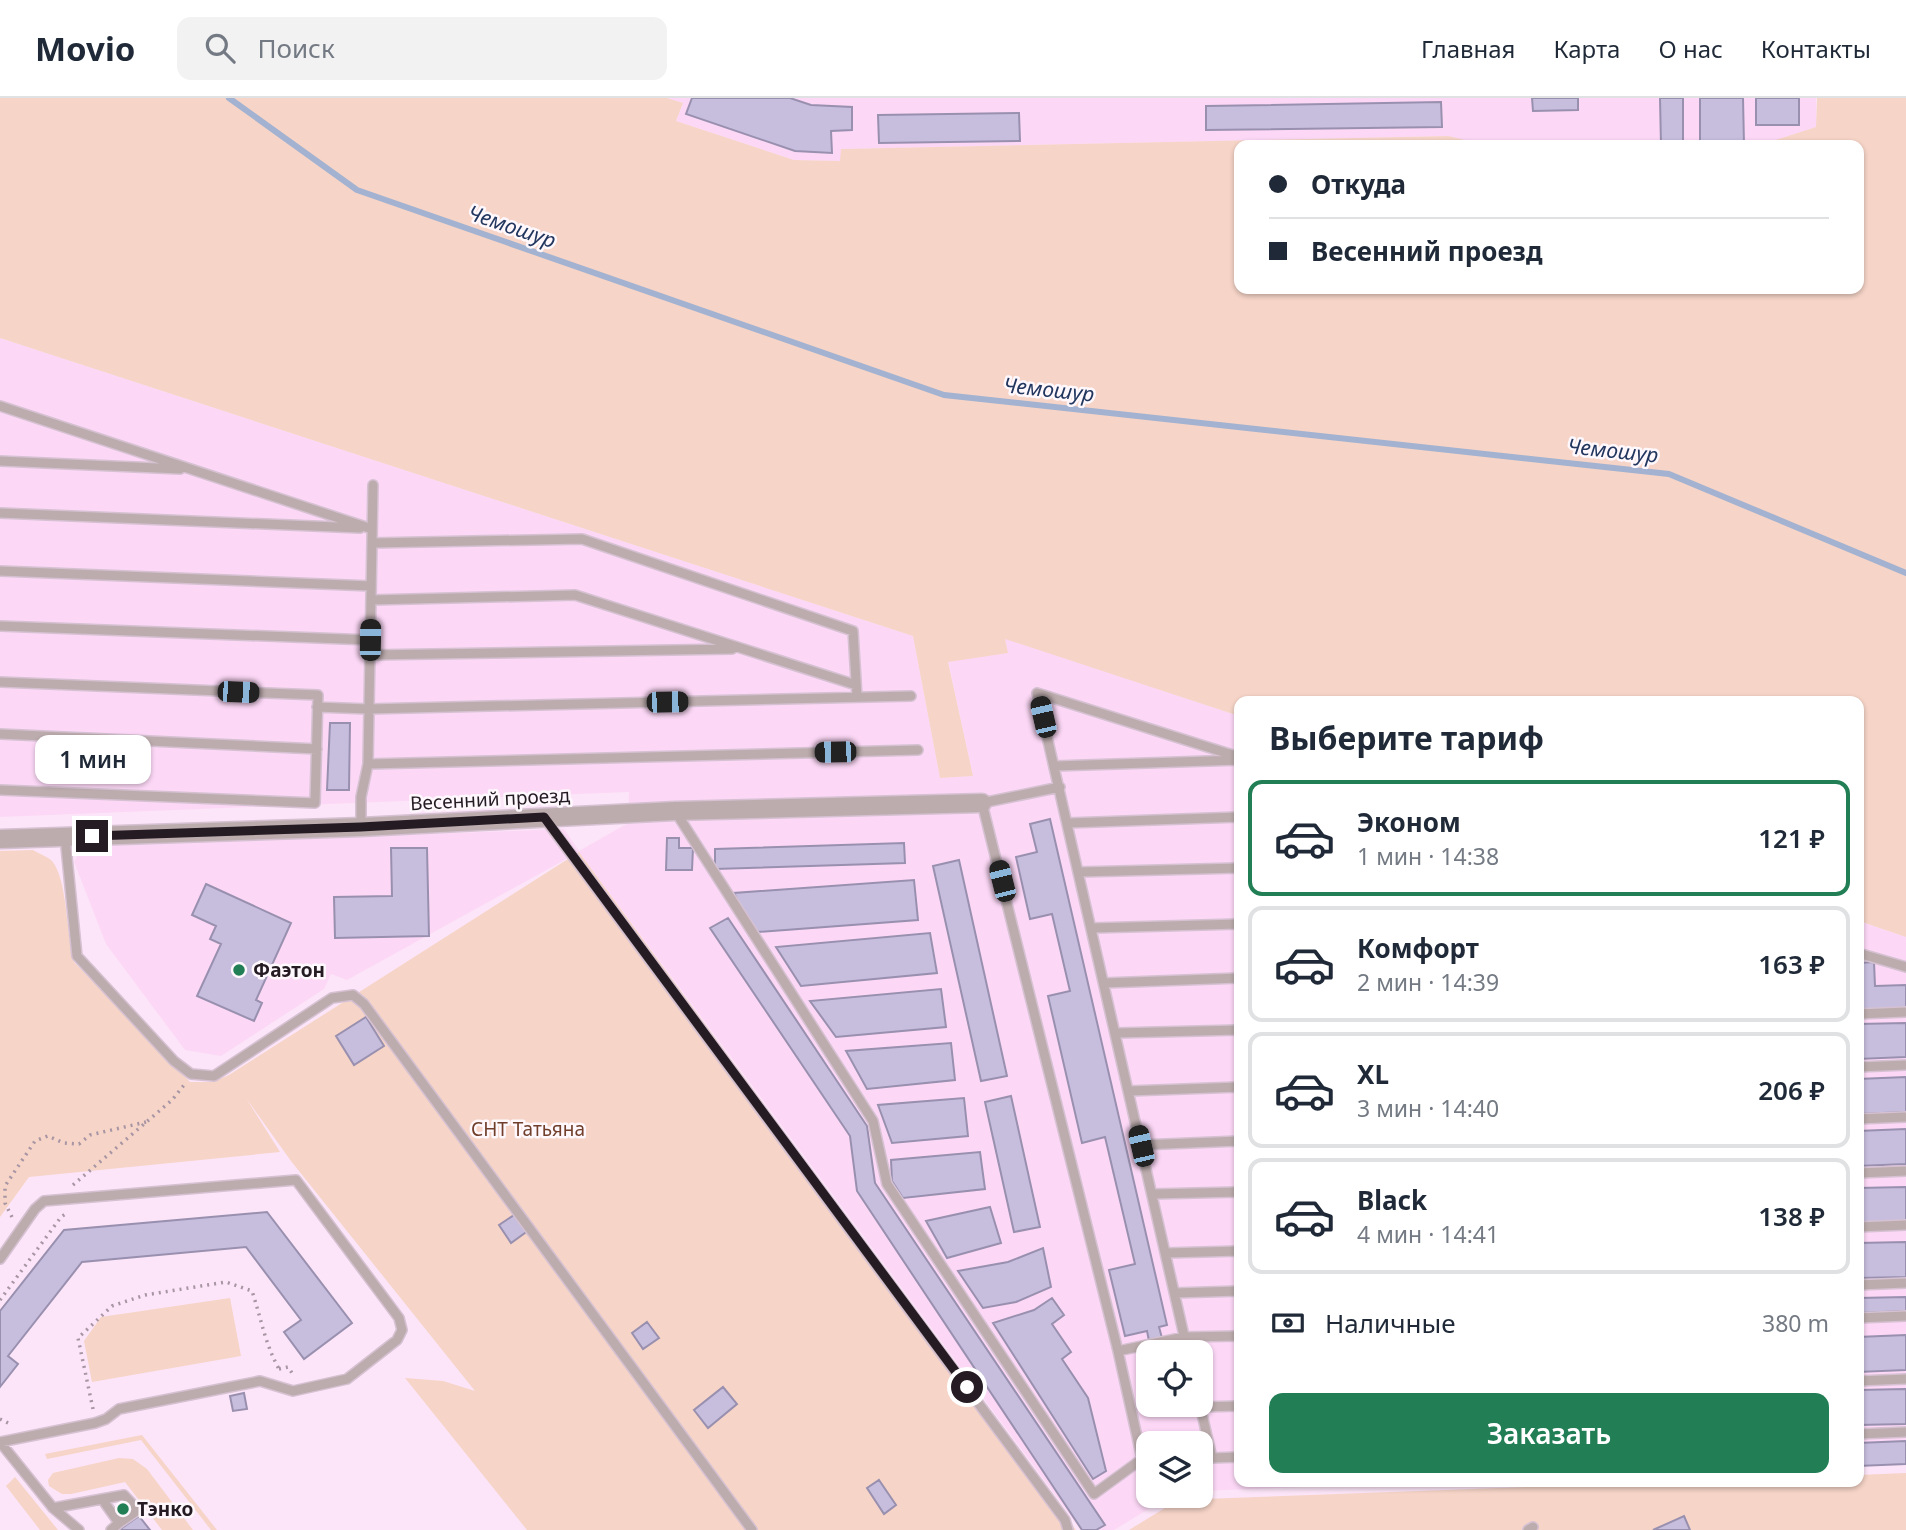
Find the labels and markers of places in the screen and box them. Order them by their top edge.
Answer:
place label: Фаэтон [253,957,325,983]
marker: Фаэтон [231,962,247,978]
place label: Тэнко [137,1496,193,1522]
marker: Тэнко [115,1501,131,1517]

